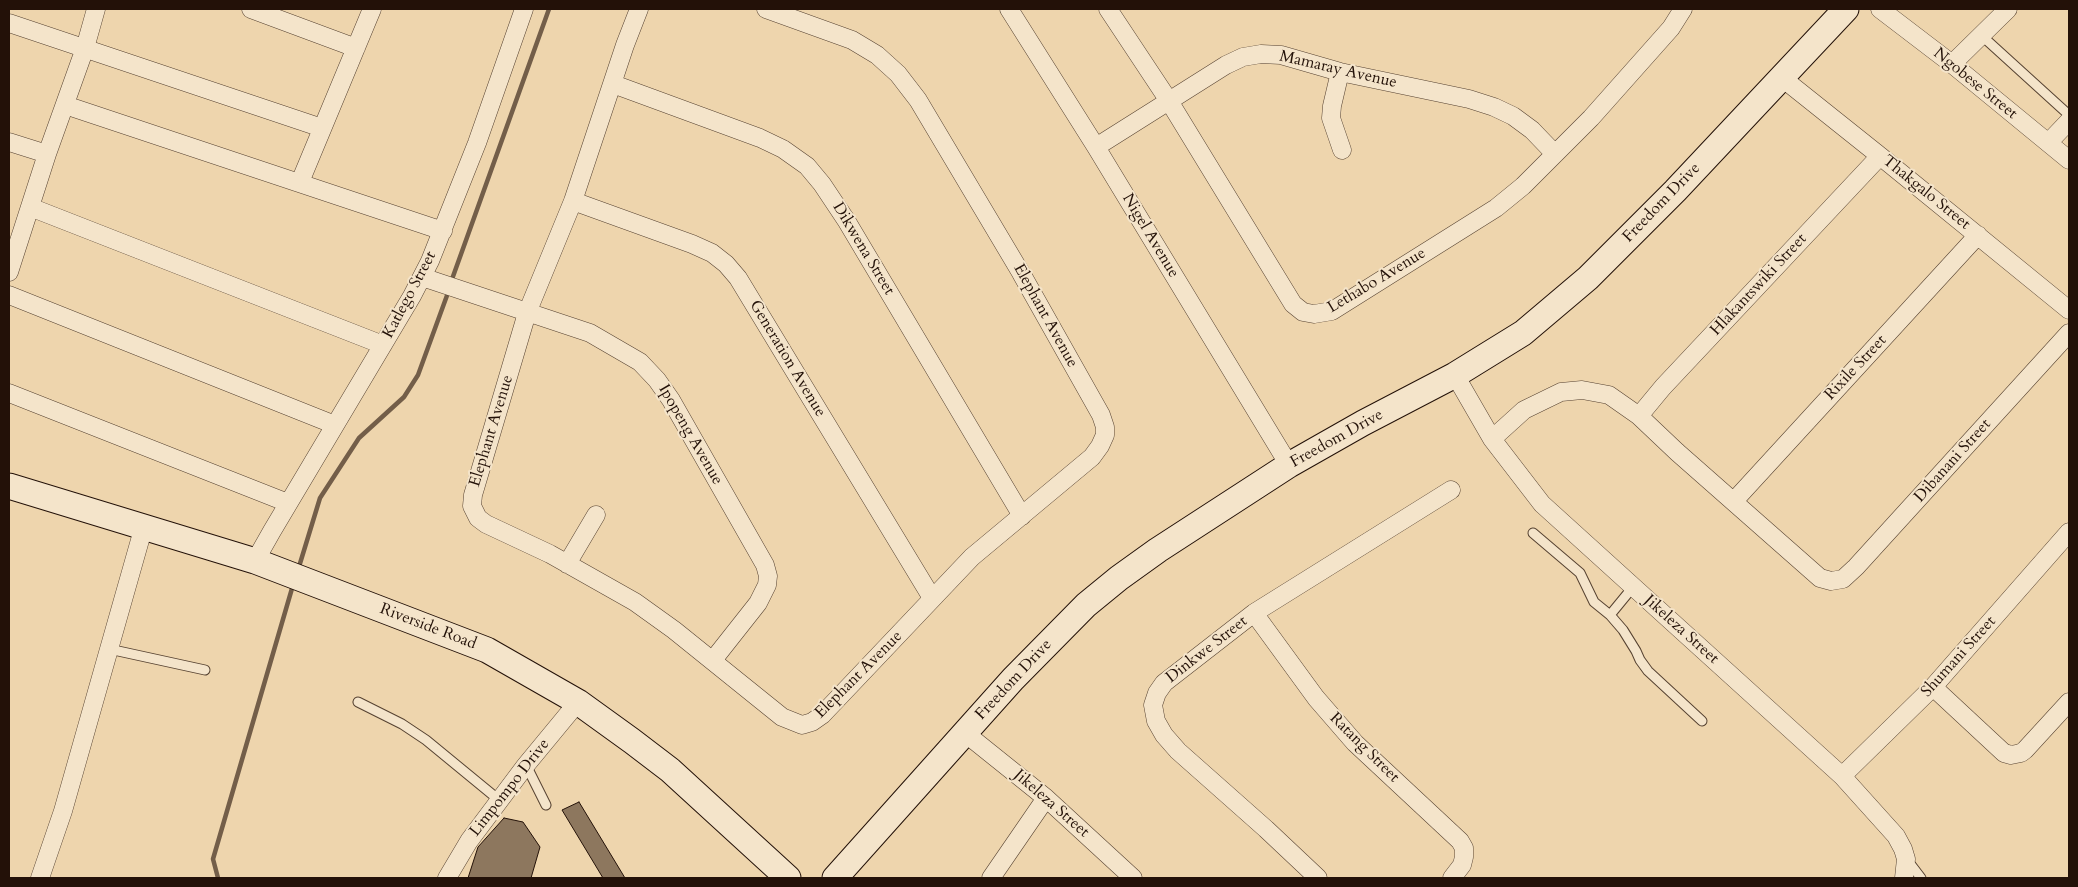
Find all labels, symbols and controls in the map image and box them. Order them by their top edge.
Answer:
street label: Ngobese Street [1929,44,2021,124]
street label: Mamaray Avenue [1277,47,1399,93]
street label: Thakgalo Street [1878,152,1974,234]
street label: Freedom Drive [1619,159,1705,247]
street label: Nigel Avenue [1117,190,1183,282]
street label: Dikwena Street [828,199,898,299]
street label: Hlakantswiki Street [1707,230,1811,340]
street label: Lethabo Avenue [1324,244,1430,318]
street label: Katlego Street [379,248,441,342]
street label: Elephant Avenue [1009,261,1081,371]
street label: Generation Avenue [745,297,829,421]
street label: Rixile Street [1821,331,1891,405]
street label: Elephant Avenue [466,373,518,489]
street label: Ipopeng Avenue [654,381,726,489]
street label: Freedom Drive [1287,406,1387,472]
street label: Dibanani Street [1911,415,1995,507]
street label: Jikeleza Street [1640,591,1722,669]
street label: Riverside Road [377,600,479,654]
street label: Dinkwe Street [1162,612,1252,688]
street label: Shumani Street [1918,613,2000,701]
street label: Elephant Avenue [811,627,907,723]
street label: Freedom Drive [972,636,1056,724]
street label: Ratang Street [1325,709,1403,787]
street label: Limpompo Drive [466,735,554,841]
street label: Jikeleza Street [1009,766,1093,842]

